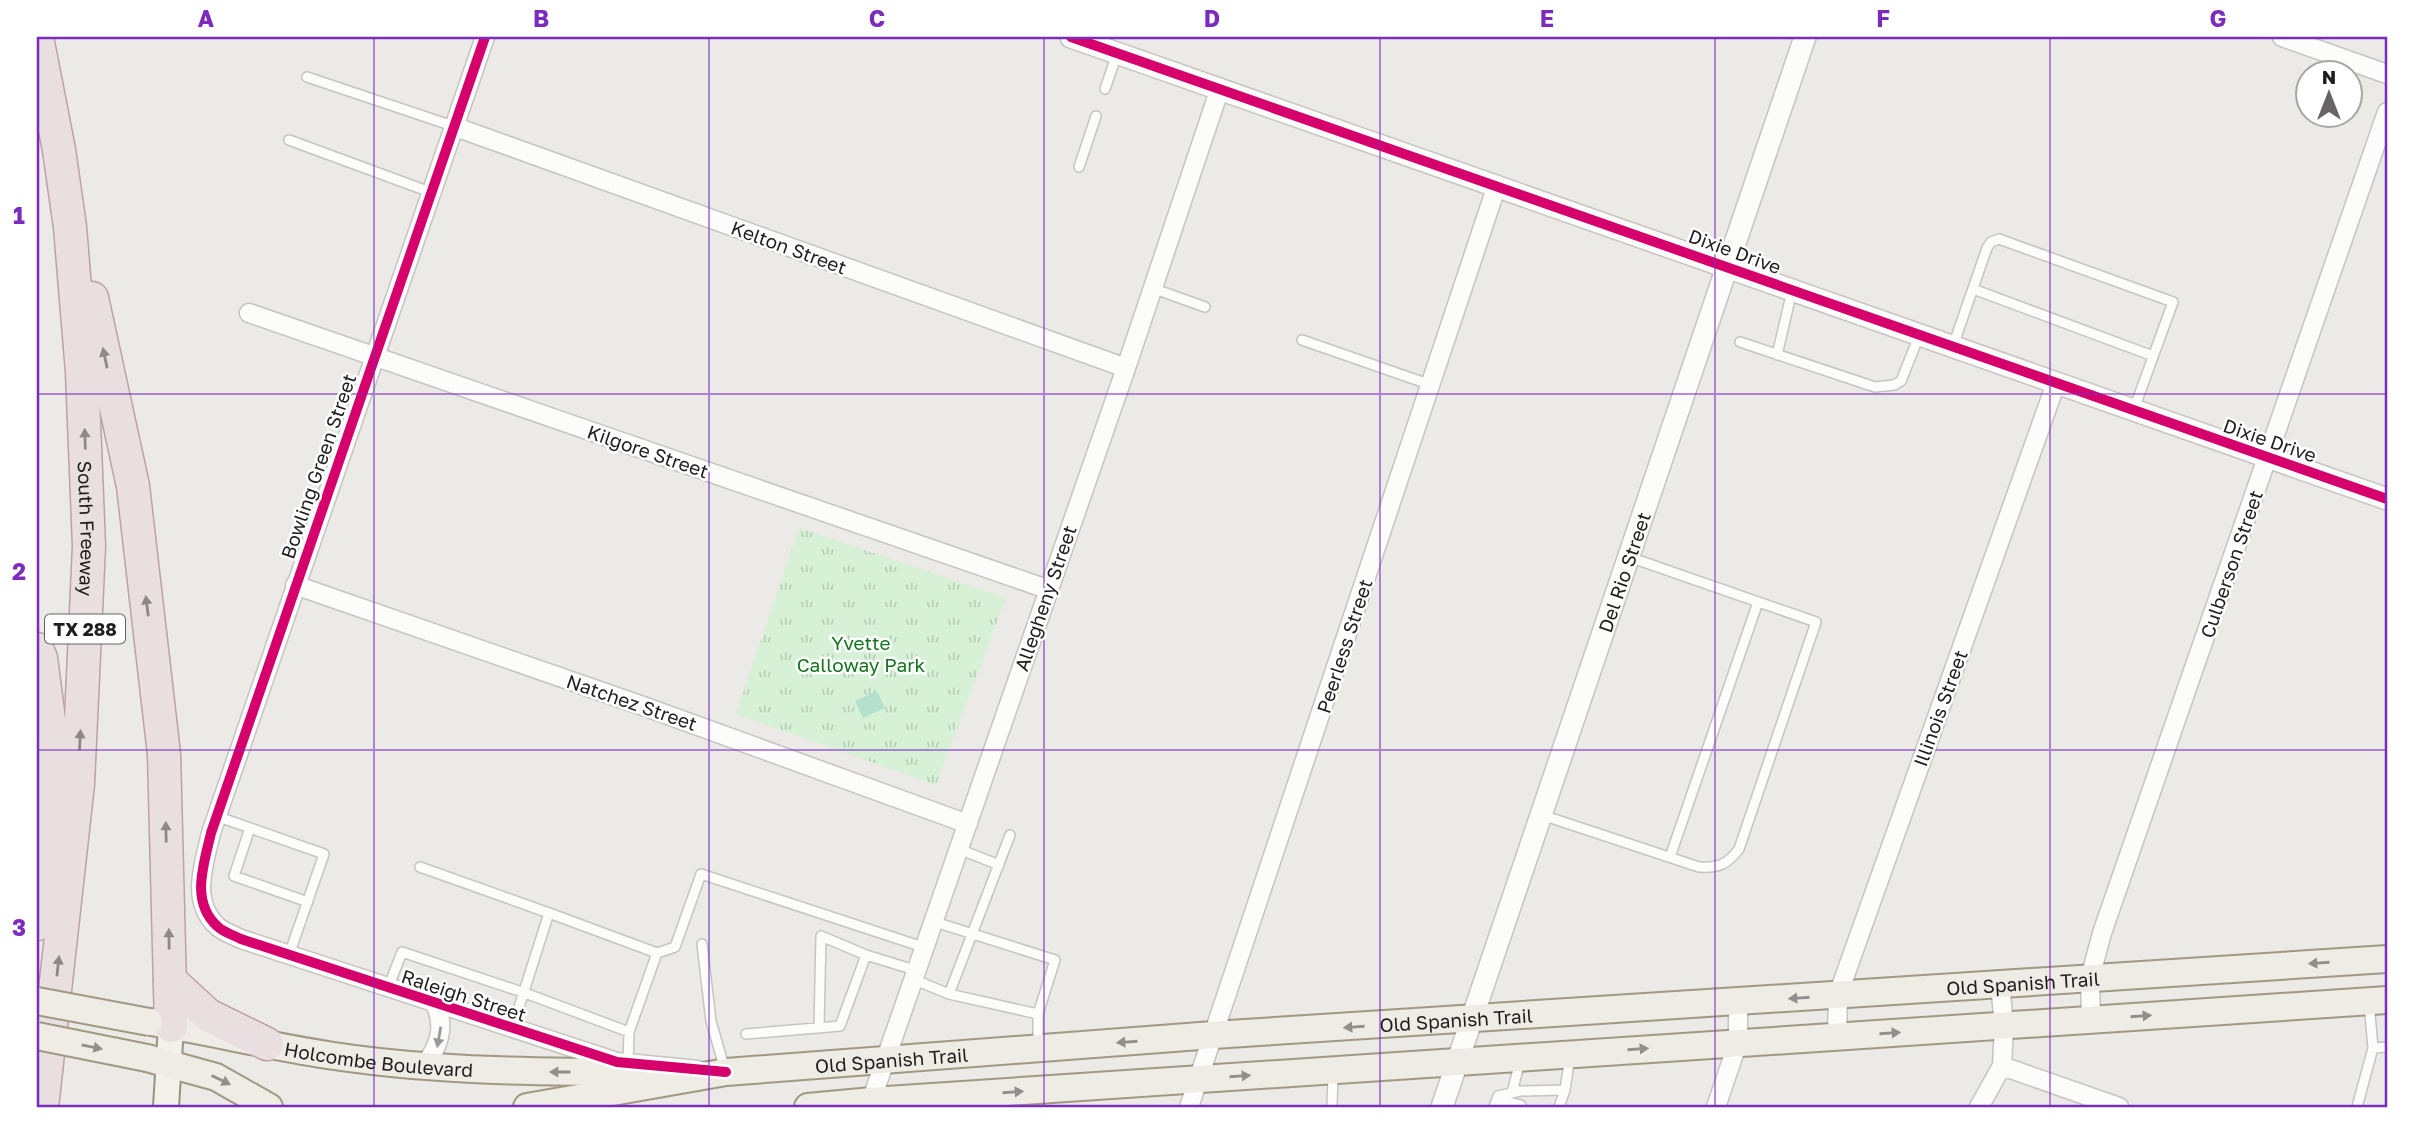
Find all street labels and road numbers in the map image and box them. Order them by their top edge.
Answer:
street label: Kelton Street [728,215,850,279]
street label: Dixie Drive [1686,224,1784,278]
street label: Bowling Green Street [276,371,360,561]
street label: Dixie Drive [2220,413,2320,467]
street label: Kilgore Street [584,420,712,482]
street label: South Freeway [74,460,101,597]
street label: Culberson Street [2195,487,2267,641]
street label: Del Rio Street [1592,509,1655,635]
street label: Allegheny Street [1009,522,1081,674]
street label: Peerless Street [1311,576,1377,716]
road number: TX 288 [45,614,125,644]
street label: Illinois Street [1908,647,1972,769]
street label: Natchez Street [564,669,700,735]
street label: Raleigh Street [399,964,529,1026]
street label: Old Spanish Trail [1945,966,2100,999]
street label: Old Spanish Trail [1379,1003,1533,1036]
street label: Holcombe Boulevard [283,1036,474,1081]
street label: Old Spanish Trail [814,1042,969,1077]

